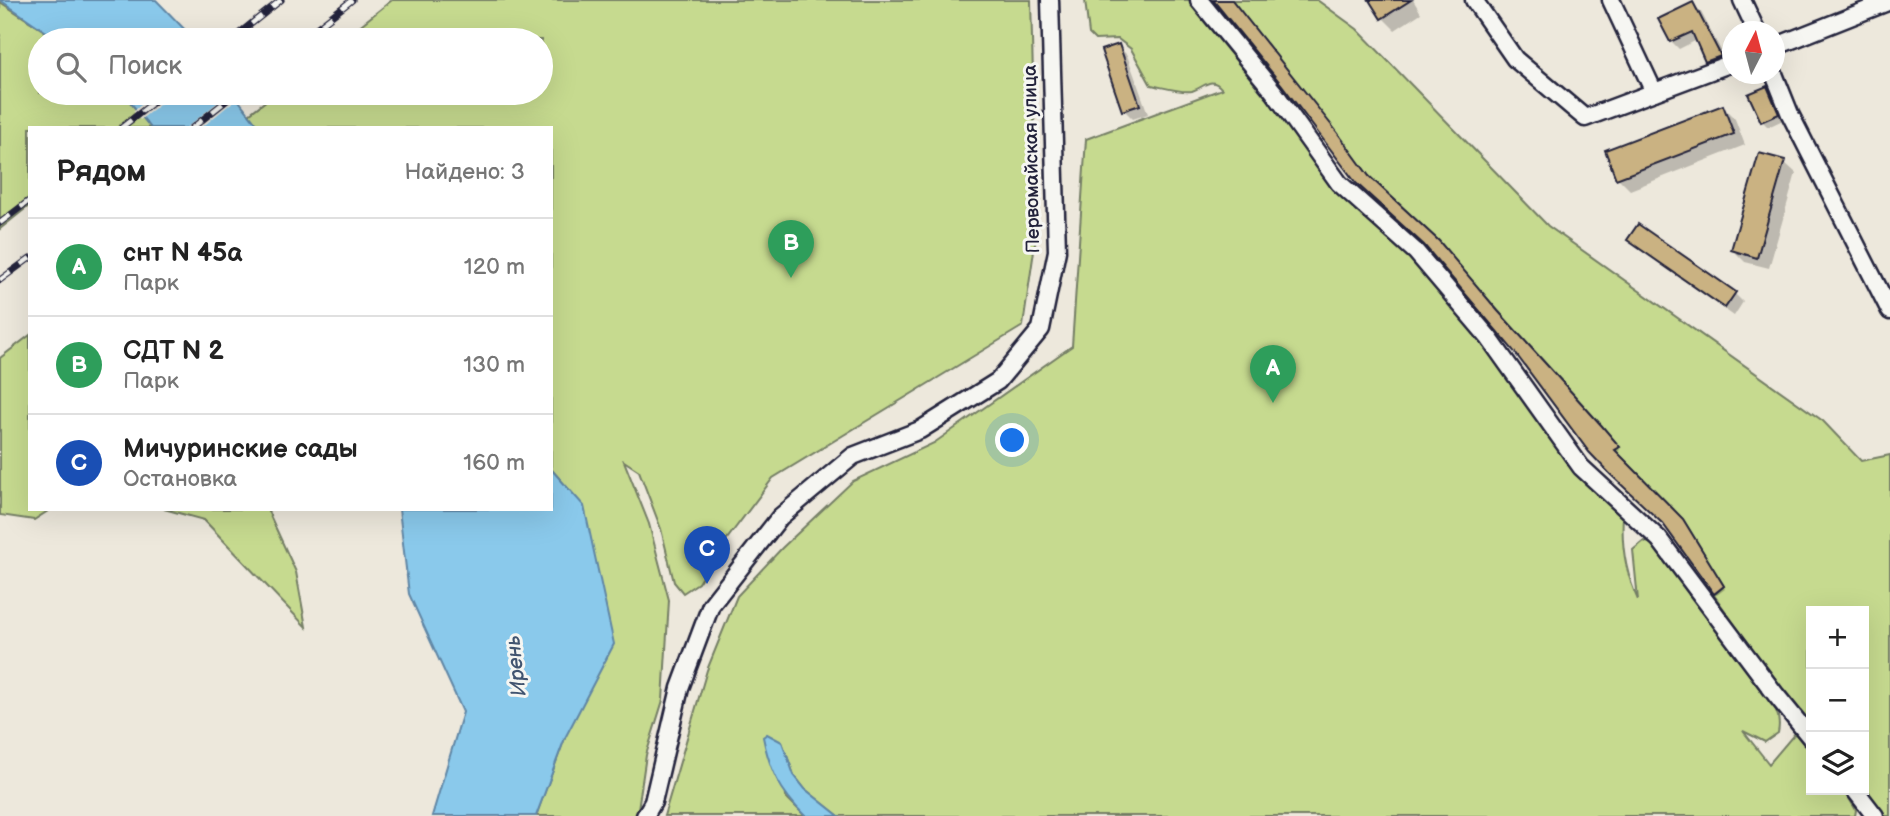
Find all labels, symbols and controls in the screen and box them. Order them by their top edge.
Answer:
north arrow [1722,21,1785,84]
search box [28,28,553,105]
icon: search [52,48,90,86]
text: Поиск [108,51,182,82]
street label: Первомайская улица [1019,65,1045,253]
text: Рядом [56,154,146,190]
text: Найдено: 3 [404,158,525,186]
pin: B [768,220,814,278]
text: снт N 45а [123,238,242,269]
text: A [72,253,86,281]
text: 120 m [464,253,525,281]
text: Парк [123,269,179,297]
text: СДТ N 2 [123,336,224,367]
pin: A [1250,345,1296,403]
text: B [71,351,87,379]
text: 130 m [463,351,525,379]
text: Парк [123,367,179,395]
your location [995,423,1029,457]
text: Мичуринские сады [123,434,358,465]
text: C [71,449,87,477]
text: 160 m [463,449,525,477]
text: Остановка [123,465,237,493]
pin: C [684,526,730,584]
map controls [1806,606,1869,795]
button: + [1806,606,1869,669]
water label: Ирень [500,634,532,698]
button: − [1806,669,1869,732]
button: layers [1806,732,1869,795]

